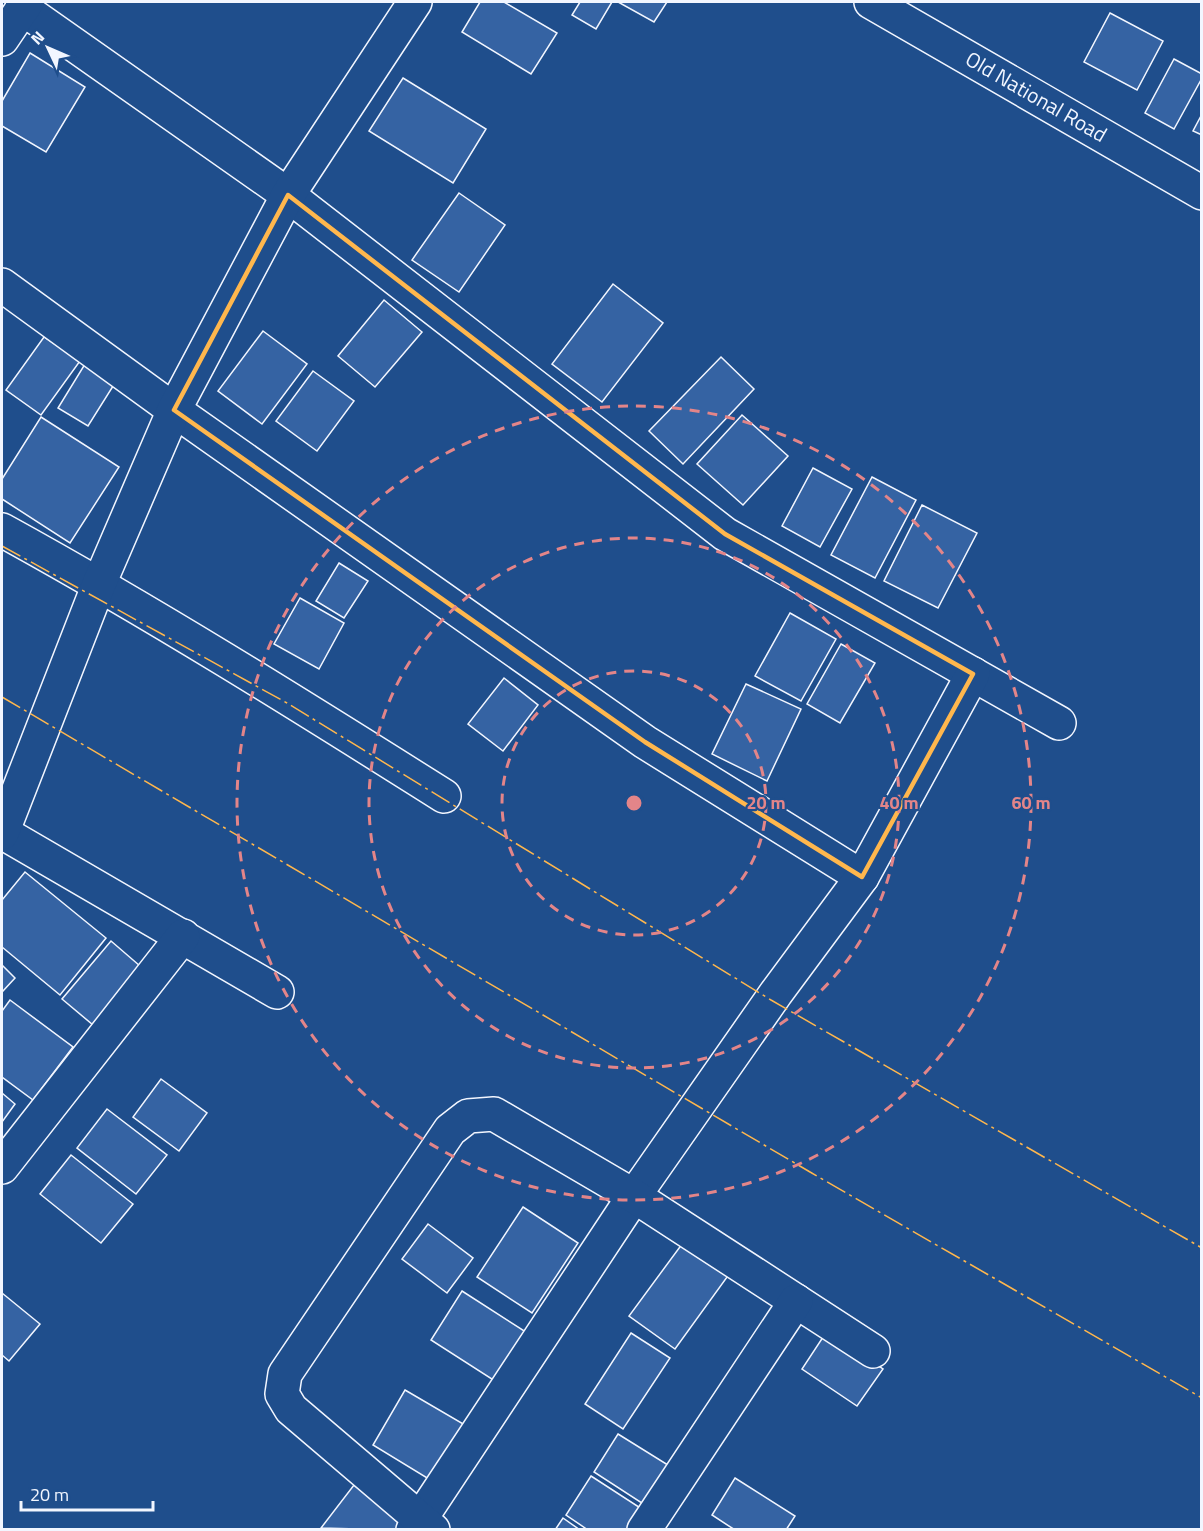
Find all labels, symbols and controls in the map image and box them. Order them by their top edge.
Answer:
north arrow [18,18,78,78]
text: N [25,25,50,50]
street label: Old National Road [960,43,1113,150]
text: 20 m [746,789,786,816]
text: 40 m [879,789,919,816]
text: 60 m [1011,789,1051,816]
centre of rings [624,793,644,813]
scale bar [21,1474,153,1512]
text: 20 m [30,1481,69,1508]

